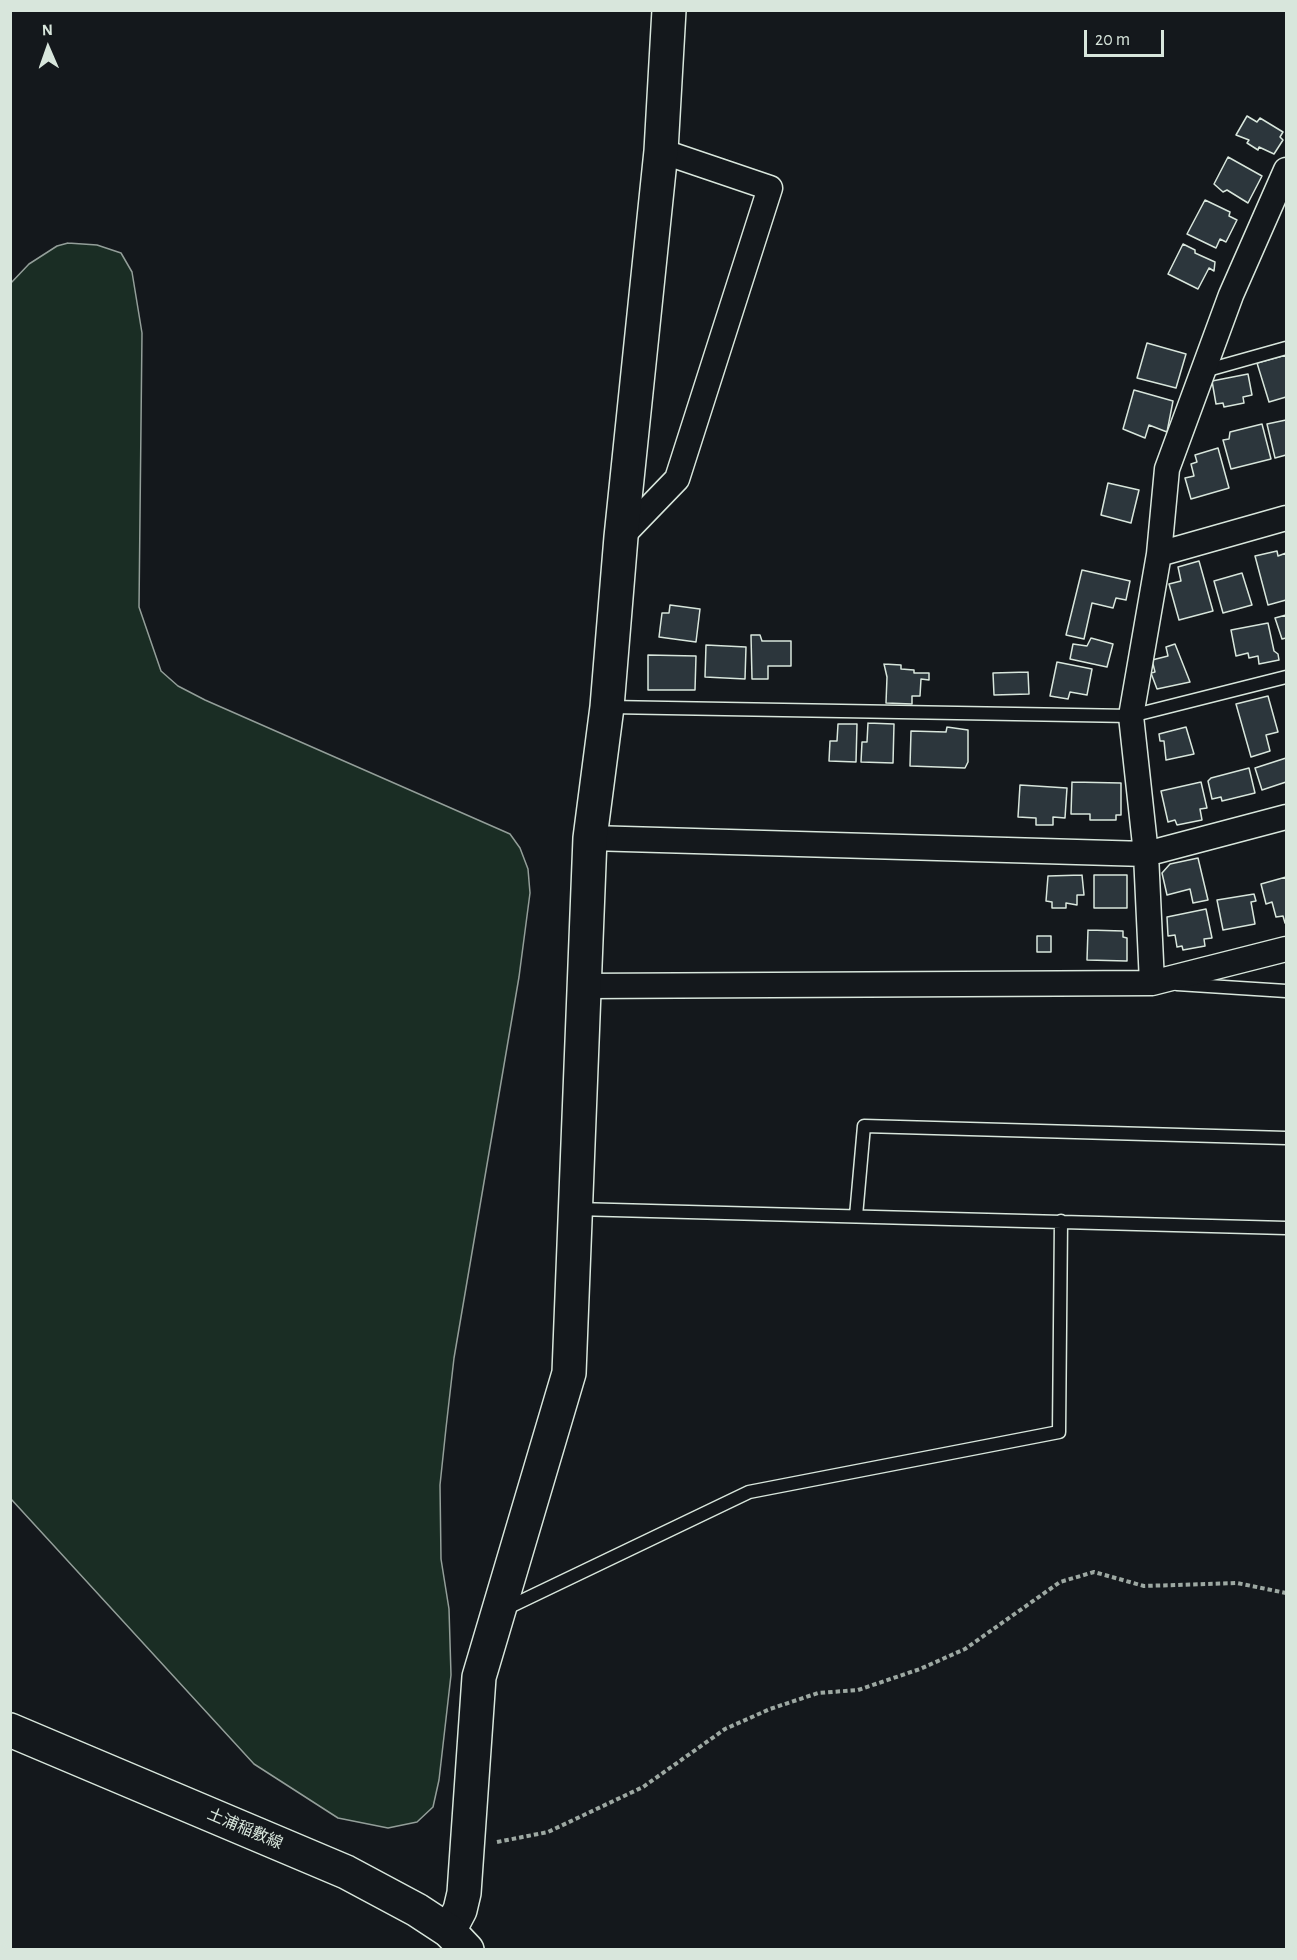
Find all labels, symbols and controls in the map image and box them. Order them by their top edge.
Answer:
north arrow [18,18,78,78]
scale bar [1087,18,1166,56]
text: N [42,22,53,38]
text: 20 m [1095,31,1130,49]
street label: 土浦稲敷線 [204,1805,286,1853]

